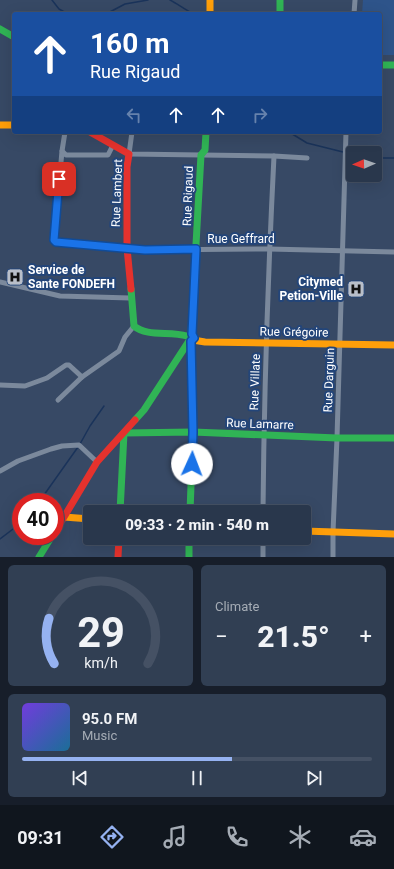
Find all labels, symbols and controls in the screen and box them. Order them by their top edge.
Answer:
text: 160 m [90,27,169,60]
icon: ahead [24,28,76,80]
text: Rue Rigaud [90,61,180,82]
icon: left [123,104,145,126]
icon: ahead [165,104,187,126]
icon: ahead [207,104,229,126]
icon: right [249,104,271,126]
north arrow [346,146,382,182]
map controls [346,146,382,182]
street label: Rue Lambert [109,159,125,227]
pin [42,162,76,196]
street label: Rue Rigaud [180,166,196,226]
icon: arrive [48,168,70,190]
street label: Rue Geffrard [207,232,275,246]
place label: Service de Sante FONDEFH [28,263,115,291]
hospital icon: Service de Sante FONDEFH [5,267,25,287]
place label: Citymed Petion-Ville [280,275,344,303]
hospital icon: Citymed Petion-Ville [346,279,366,299]
street label: Rue Grégoire [260,324,328,340]
street label: Rue Darguin [321,347,337,413]
street label: Rue Villate [247,353,263,411]
street label: Rue Lamarre [226,416,294,432]
position arrow [171,443,213,485]
speed limit sign: 40 [12,493,64,545]
text: 09:33 · 2 min · 540 m [125,516,269,534]
text: Climate [215,599,259,614]
text: 29 [77,607,124,656]
text: 21.5° [257,619,330,654]
text: − [215,624,228,649]
text: + [360,624,372,649]
text: km/h [84,654,117,670]
text: 95.0 FM [82,710,137,728]
text: Music [82,728,117,743]
icon: previous [69,767,91,789]
icon: pause [186,767,208,789]
icon: next [303,767,325,789]
icon: directions [98,823,126,851]
icon: music [161,823,189,851]
icon: phone [223,823,251,851]
icon: climate [286,823,314,851]
icon: car [349,823,377,851]
text: 09:31 [17,827,64,848]

